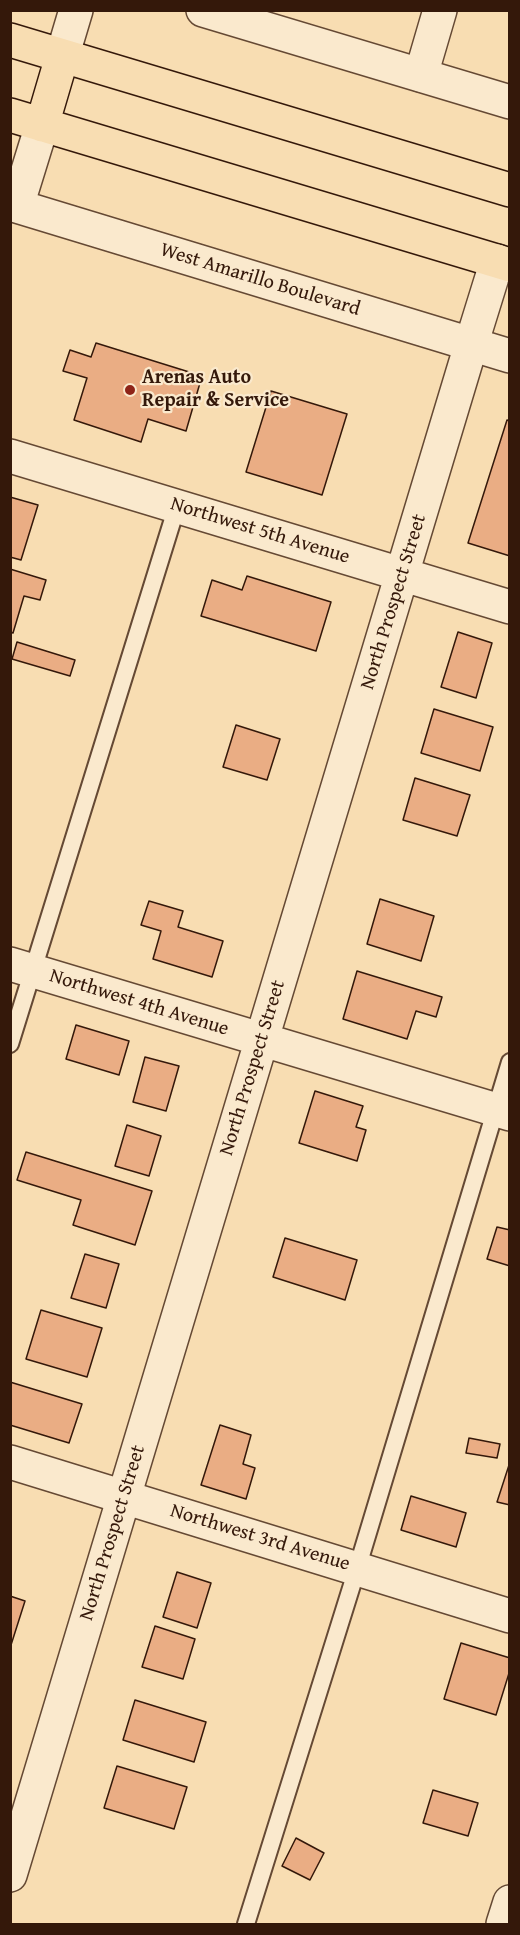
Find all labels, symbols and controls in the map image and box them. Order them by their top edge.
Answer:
street label: West Amarillo Boulevard [157,238,363,322]
place label: Arenas Auto Repair & Service [142,366,289,413]
marker: Arenas Auto Repair & Service [123,383,137,397]
street label: Northwest 5th Avenue [167,492,353,570]
street label: North Prospect Street [356,511,432,693]
street label: Northwest 4th Avenue [46,964,232,1042]
street label: North Prospect Street [215,977,291,1159]
street label: North Prospect Street [75,1442,151,1624]
street label: Northwest 3rd Avenue [167,1499,353,1577]

